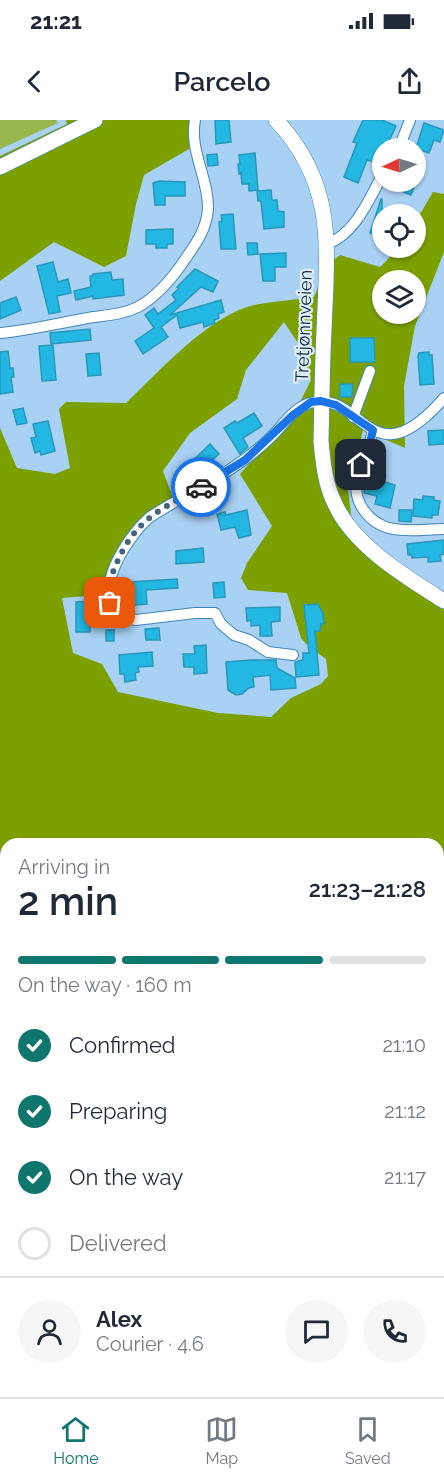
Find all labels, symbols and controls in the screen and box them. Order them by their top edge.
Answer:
text: 21:21 [30,8,82,34]
icon: back [18,65,51,98]
icon: share [393,65,426,98]
text: Parcelo [173,66,271,97]
north arrow [372,138,426,192]
map controls [372,138,426,324]
button: locate [372,204,426,258]
street label: Tretjønnveien [291,270,316,382]
button: layers [372,270,426,324]
pin [335,439,386,490]
icon: home [344,448,377,481]
courier [171,457,231,517]
icon: car [185,471,218,504]
pin [84,577,135,628]
icon: bag [93,586,126,619]
text: Arriving in [18,855,110,879]
text: 21:23–21:28 [309,876,426,902]
text: 2 min [18,878,118,924]
text: On the way · 160 m [18,973,192,997]
icon: check [18,1029,51,1062]
text: Confirmed [69,1032,176,1058]
text: 21:10 [382,1033,426,1057]
icon: check [18,1095,51,1128]
text: Preparing [69,1098,167,1124]
text: 21:12 [384,1099,426,1123]
icon: check [18,1161,51,1194]
text: On the way [69,1164,183,1190]
text: 21:17 [384,1165,426,1189]
text: Delivered [69,1230,167,1256]
button: person [18,1300,81,1363]
button: chat [285,1300,348,1363]
button: phone [363,1300,426,1363]
text: Alex [96,1306,142,1332]
text: Courier · 4.6 [96,1332,204,1356]
tab: Home [53,1413,99,1468]
tab: Map [205,1413,238,1468]
tab: Saved [345,1413,391,1468]

